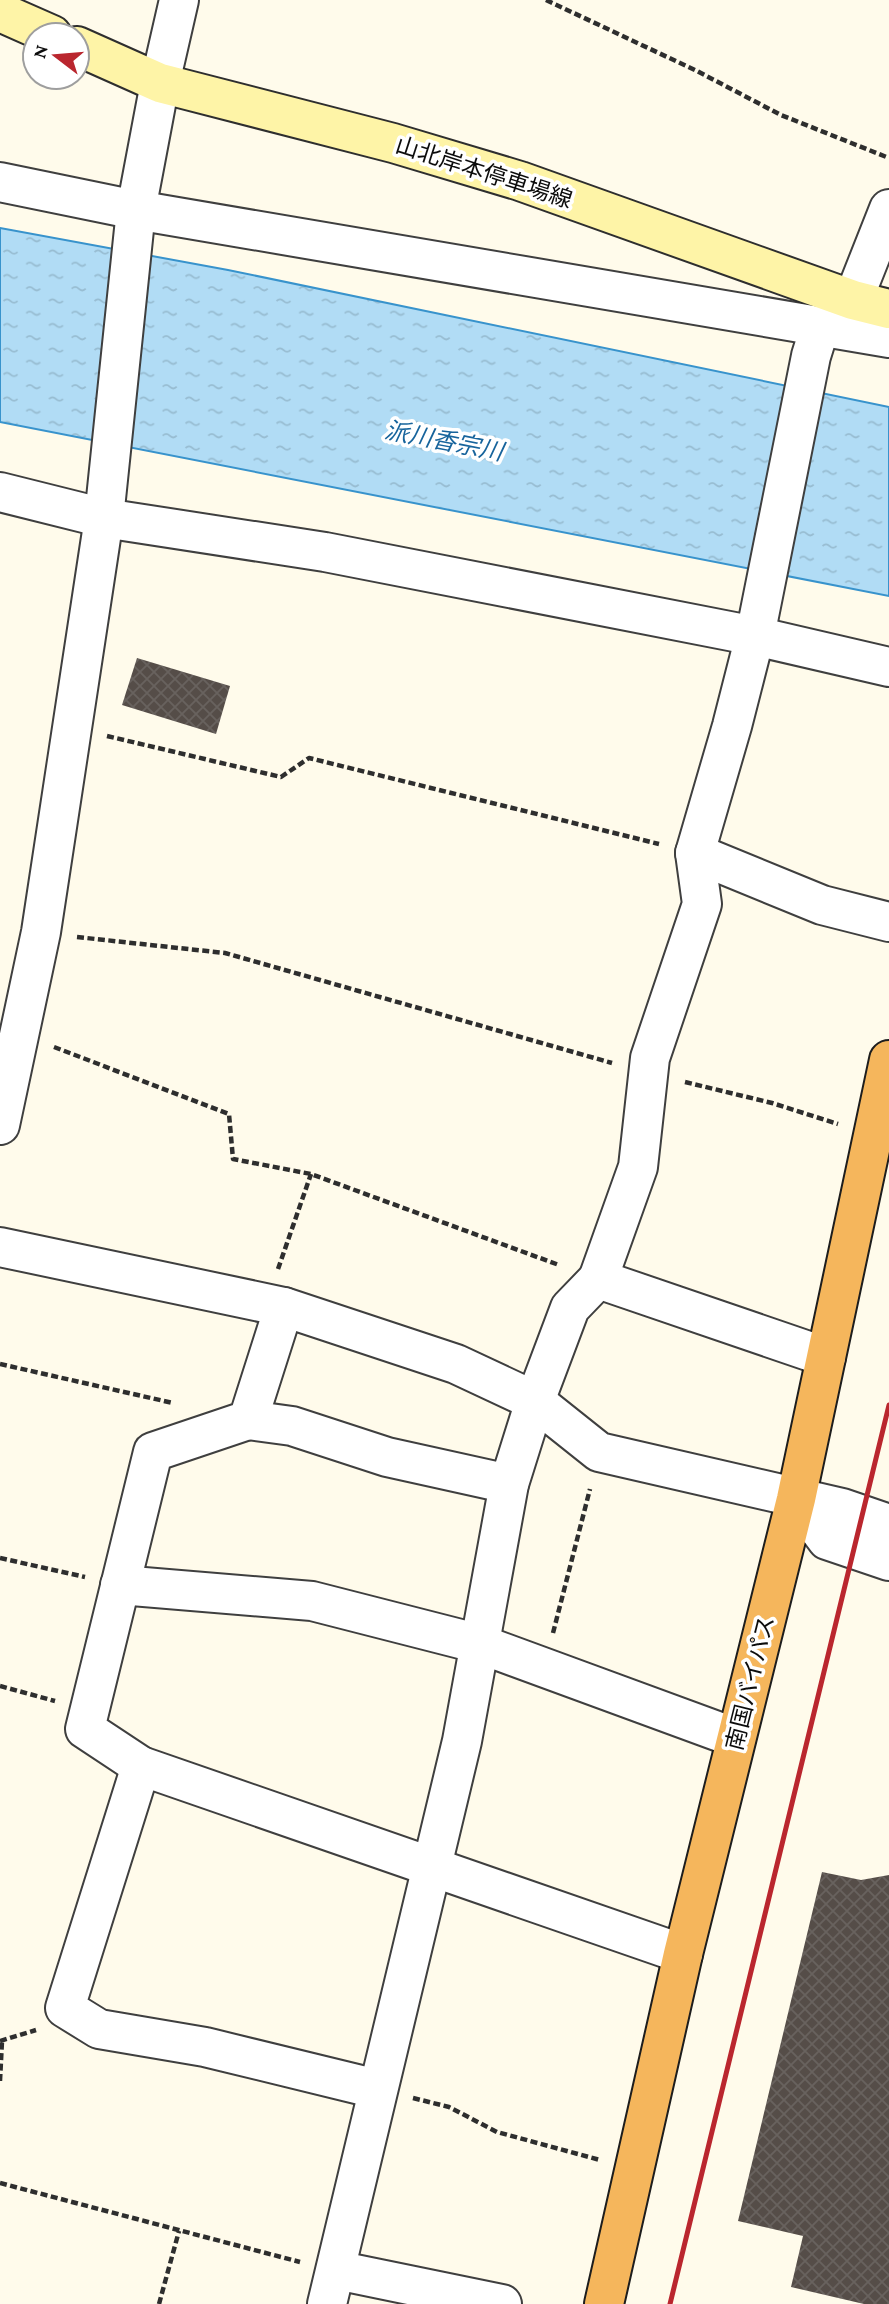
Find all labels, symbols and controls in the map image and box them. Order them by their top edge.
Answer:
north arrow [21,21,91,91]
text: N [28,42,52,61]
street label: 山北岸本停車場線 [392,131,576,213]
water label: 派川香宗川 [383,416,509,466]
street label: 南国バイパス [721,1613,779,1753]

